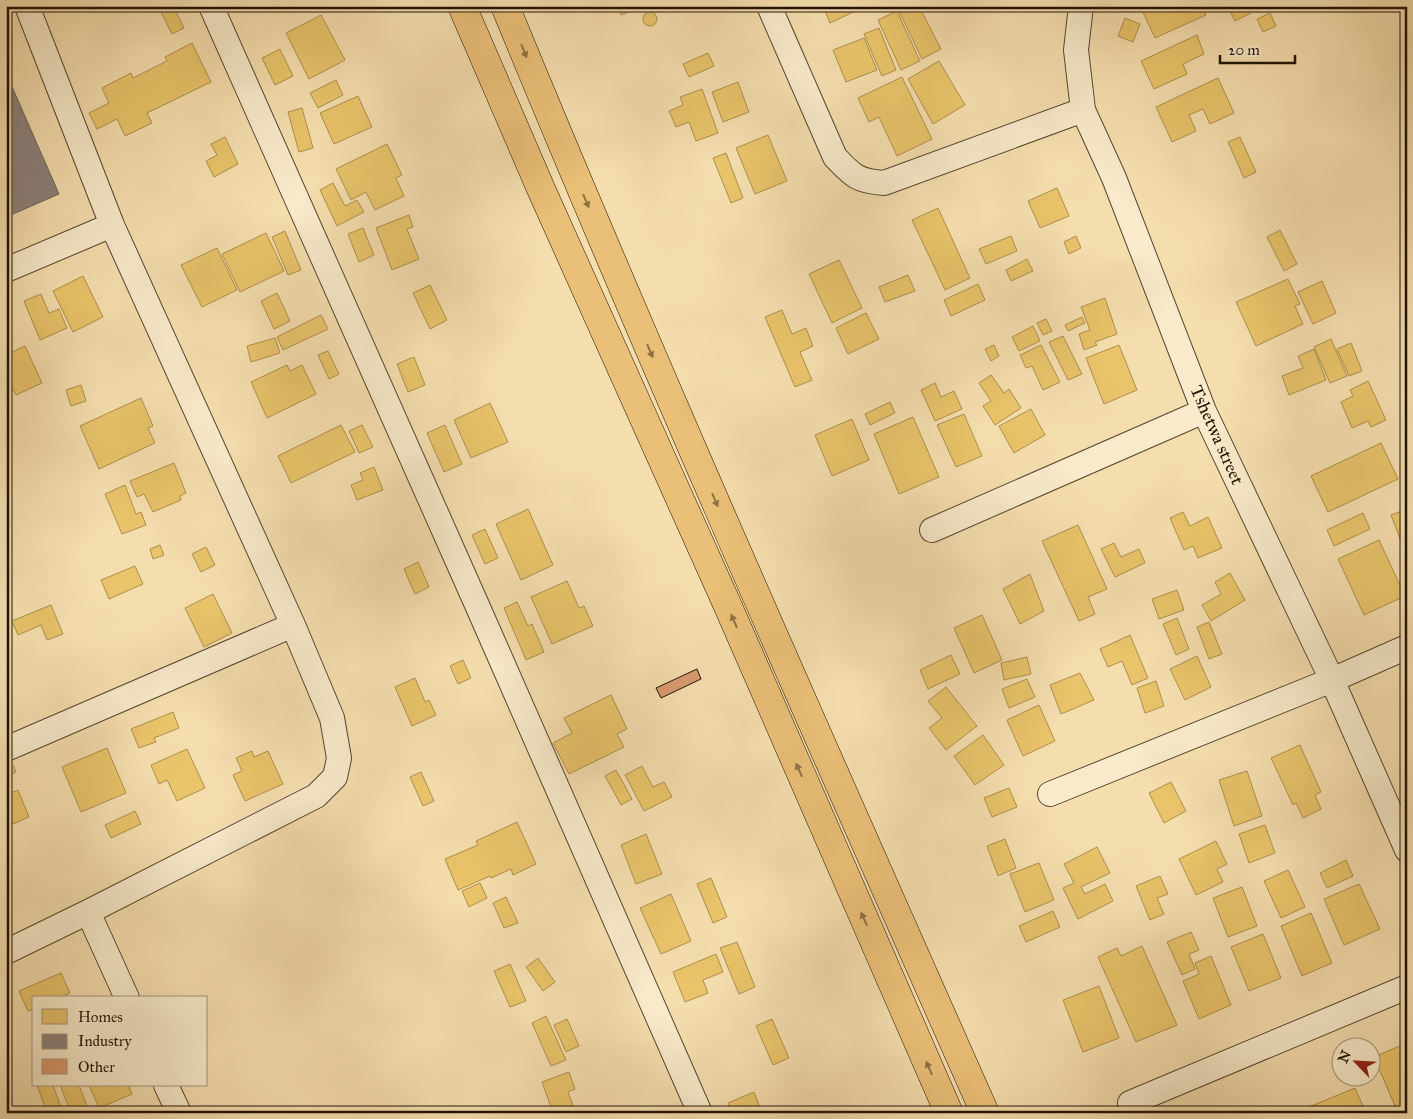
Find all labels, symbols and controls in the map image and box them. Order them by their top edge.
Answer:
scale bar [1220,32,1296,64]
text: 20 m [1228,41,1260,59]
one-way arrow [520,44,528,58]
one-way arrow [582,194,590,209]
one-way arrow [647,344,655,358]
street label: Tshetwa street [1185,382,1249,489]
one-way arrow [711,493,719,507]
one-way arrow [730,614,738,628]
one-way arrow [795,763,803,777]
one-way arrow [860,912,868,926]
legend [32,996,208,1086]
text: Homes [78,1008,123,1026]
text: Industry [78,1032,132,1050]
north arrow [1330,1036,1380,1086]
text: N [1334,1048,1355,1066]
text: Other [78,1058,115,1076]
one-way arrow [925,1061,933,1075]

